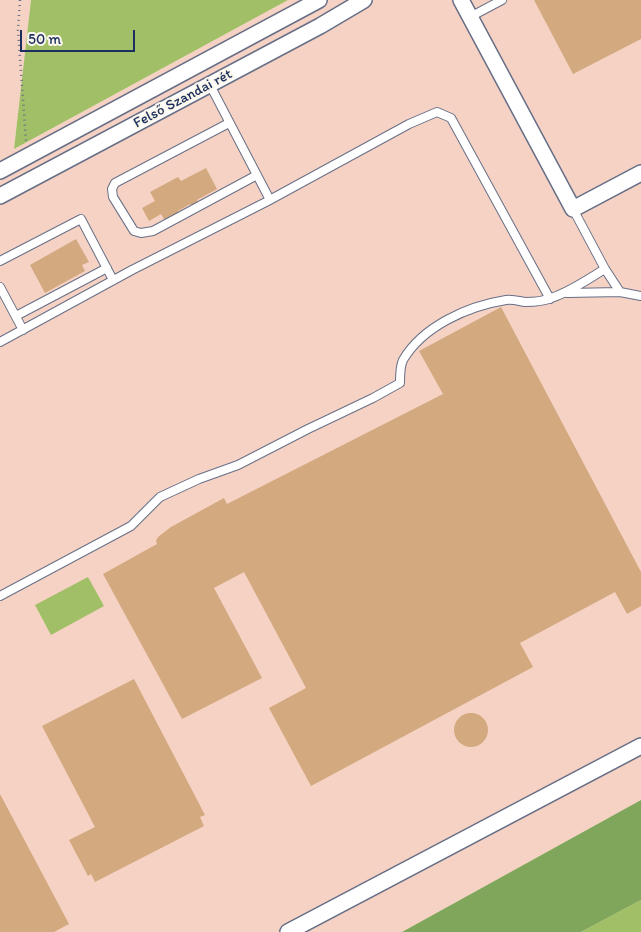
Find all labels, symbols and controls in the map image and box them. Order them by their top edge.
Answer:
scale bar [22,20,138,52]
text: 50 m [28,30,61,48]
street label: Felső Szandai rét [131,65,235,133]

